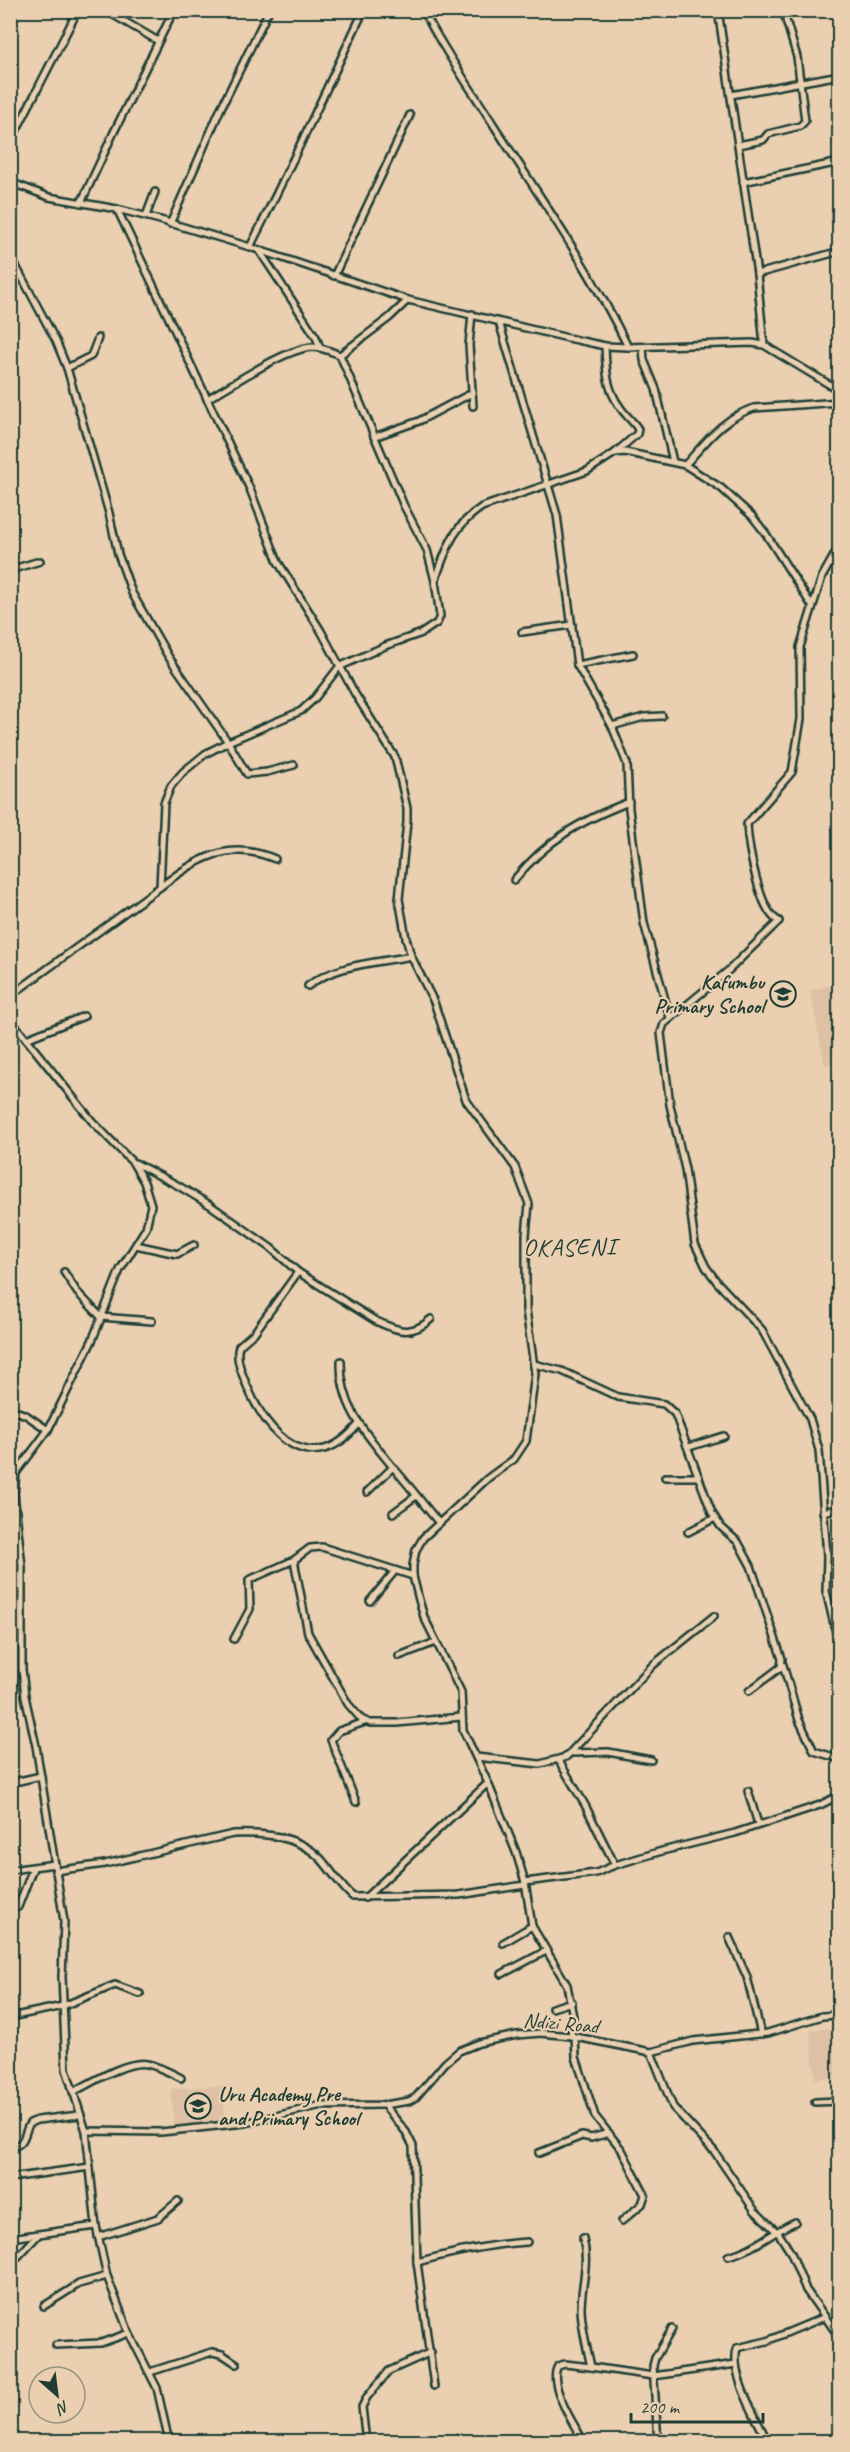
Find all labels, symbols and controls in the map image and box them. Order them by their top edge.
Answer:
place label: Kafumbu Primary School [655,969,768,1019]
school or university icon: Kafumbu Primary School [768,979,798,1009]
district label: OKASENI [523,1232,621,1262]
street label: Ndizi Road [522,2007,603,2039]
place label: Uru Academy Pre and Primary School [218,2081,363,2131]
school or university icon: Uru Academy Pre and Primary School [183,2091,213,2121]
north arrow [27,2365,87,2425]
scale bar [631,2386,763,2424]
text: N [52,2396,73,2420]
text: 200 m [640,2396,681,2418]

